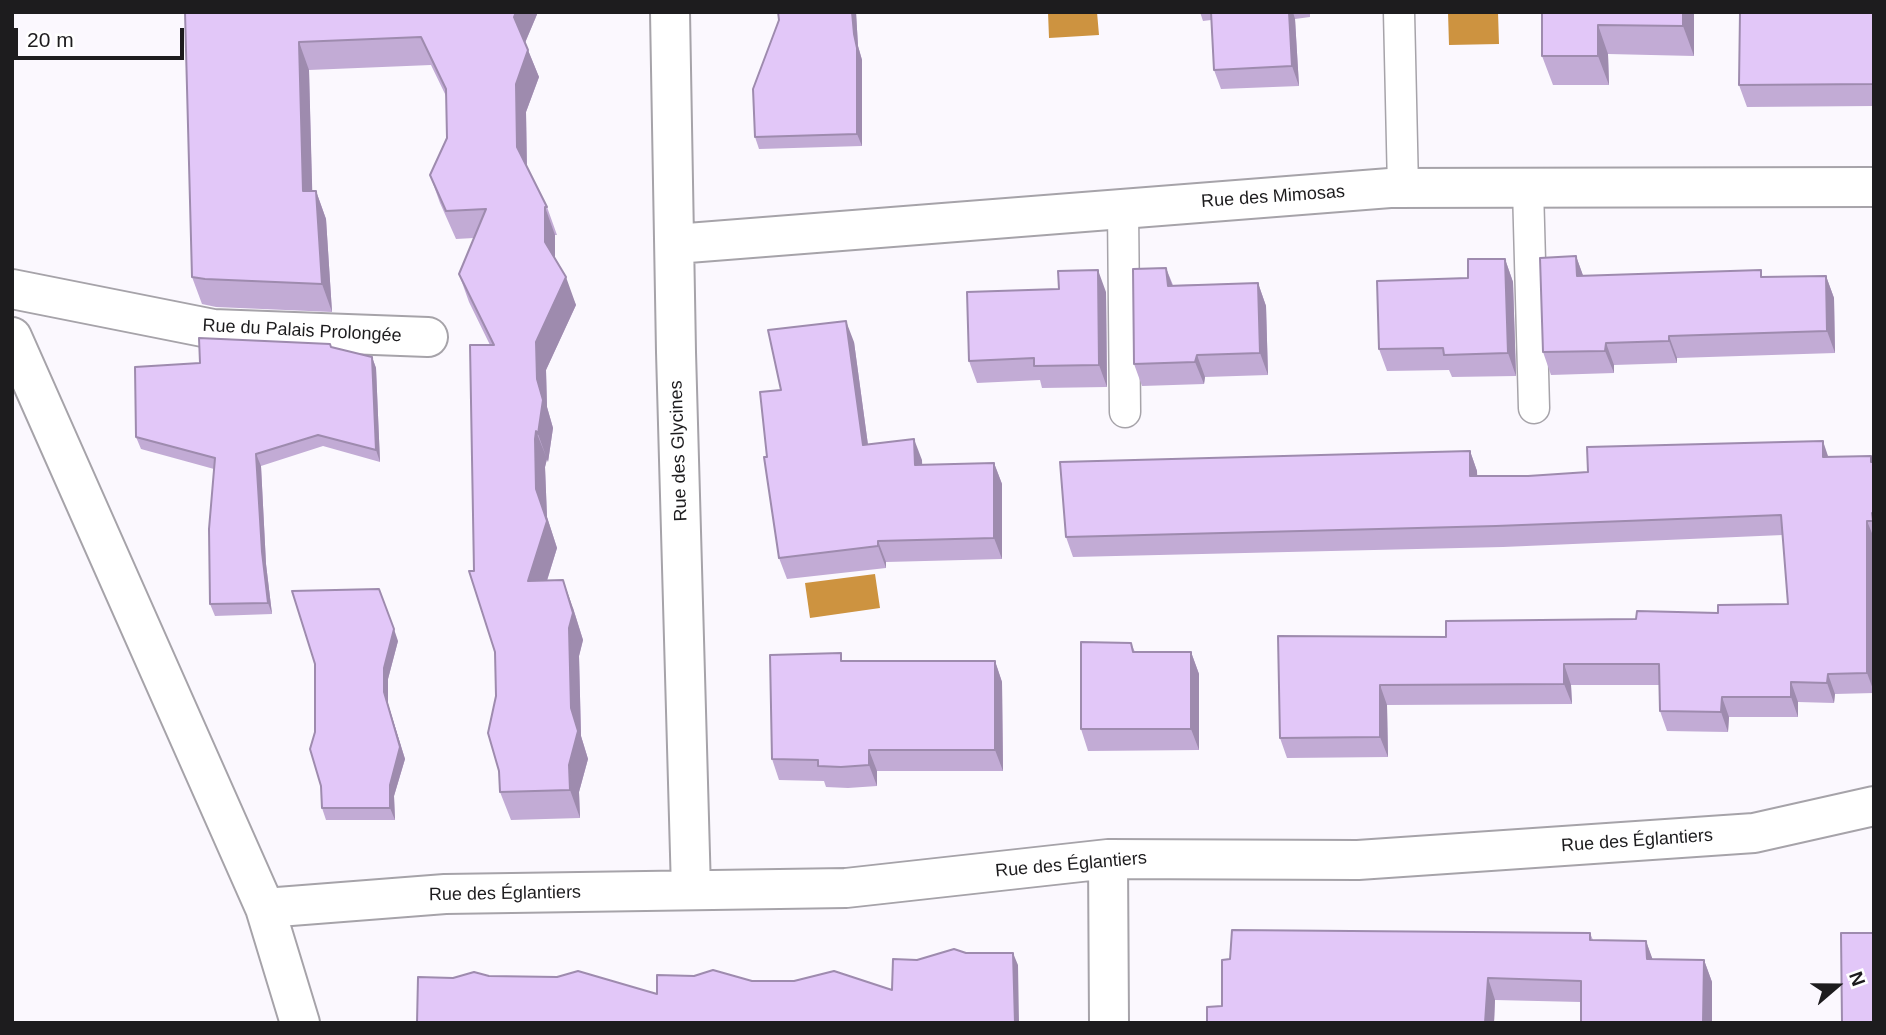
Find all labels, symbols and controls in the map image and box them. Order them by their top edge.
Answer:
scale bar [18,14,187,58]
text: 20 m [27,28,74,51]
street label: Rue des Mimosas [1200,181,1346,213]
street label: Rue du Palais Prolongée [202,315,402,347]
street label: Rue des Glycines [666,380,692,522]
street label: Rue des Églantiers [1560,825,1714,857]
street label: Rue des Églantiers [994,848,1148,882]
street label: Rue des Églantiers [429,882,581,906]
north arrow [1802,951,1872,1021]
text: N [1845,969,1869,989]

